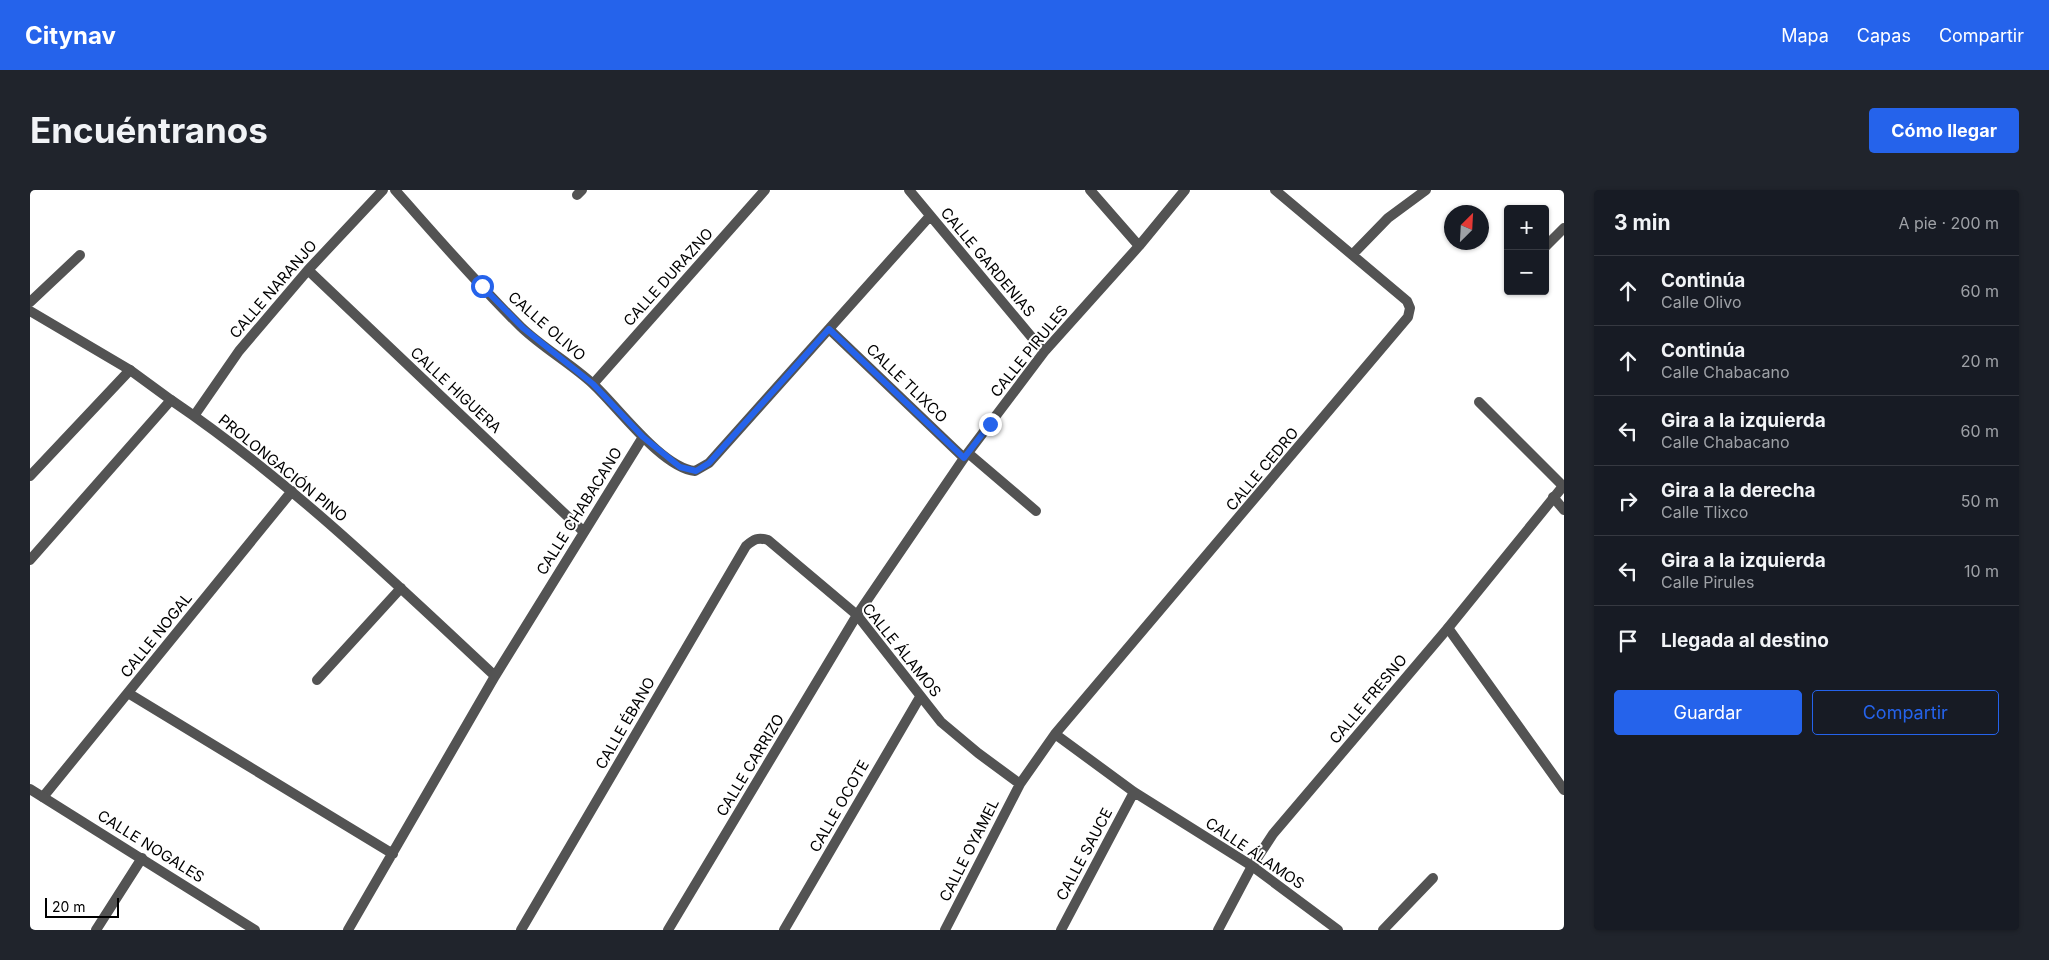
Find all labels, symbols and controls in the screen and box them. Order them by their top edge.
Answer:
text: Citynav [25,21,116,50]
text: Mapa [1781,25,1829,46]
text: Capas [1857,25,1911,46]
text: Compartir [1939,25,2024,46]
button: Cómo llegar [1869,108,2019,153]
text: Encuéntranos [30,109,268,151]
street label: CALLE GARDENIAS [937,203,1039,321]
north arrow [1444,205,1489,250]
map controls [1504,205,1549,295]
button: + [1504,205,1549,250]
text: 3 min [1614,210,1670,235]
text: A pie · 200 m [1898,213,1999,233]
street label: CALLE DURAZNO [619,224,717,330]
street label: CALLE NARANJO [225,236,321,342]
button: − [1504,250,1549,295]
text: Continúa [1661,269,1745,292]
route start [471,275,494,298]
icon: ahead [1614,277,1642,305]
text: 60 m [1960,281,1999,301]
street label: CALLE OLIVO [504,287,590,365]
text: Calle Olivo [1661,292,1742,312]
street label: CALLE PIRULES [986,301,1072,401]
text: Continúa [1661,339,1745,362]
street label: CALLE TLIXCO [862,340,952,426]
street label: CALLE HIGUERA [406,343,506,437]
icon: ahead [1614,347,1642,375]
text: 20 m [1961,351,1999,371]
text: Calle Chabacano [1661,362,1790,382]
text: Gira a la izquierda [1661,409,1826,432]
street label: PROLONGACIÓN PINO [215,410,351,526]
route end [979,413,1002,436]
icon: left [1614,417,1642,445]
text: 60 m [1960,421,1999,441]
street label: CALLE CEDRO [1222,423,1302,515]
text: Calle Chabacano [1661,432,1790,452]
street label: CALLE CHABACANO [532,444,626,578]
text: Gira a la derecha [1661,479,1816,502]
icon: right [1614,487,1642,515]
text: 50 m [1961,491,1999,511]
text: Calle Tlixco [1661,502,1748,522]
text: Gira a la izquierda [1661,549,1826,572]
icon: left [1614,557,1642,585]
text: 10 m [1964,561,1999,581]
text: Calle Pirules [1661,572,1754,592]
street label: CALLE NOGAL [116,589,196,681]
street label: CALLE ÁLAMOS [858,599,946,701]
icon: arrive [1614,627,1642,655]
text: Llegada al destino [1661,629,1829,652]
street label: CALLE FRESNO [1325,650,1411,748]
street label: CALLE ÉBANO [591,674,659,772]
button: Guardar [1614,690,1802,735]
button: Compartir [1812,690,1999,735]
street label: CALLE CARRIZO [712,710,788,820]
street label: CALLE OCOTE [805,756,873,856]
street label: CALLE OYAMEL [935,795,1003,905]
street label: CALLE SAUCE [1052,804,1116,904]
street label: CALLE NOGALES [94,806,208,886]
street label: CALLE ÁLAMOS [1202,813,1308,893]
scale bar [45,895,119,918]
text: 20 m [52,898,86,915]

